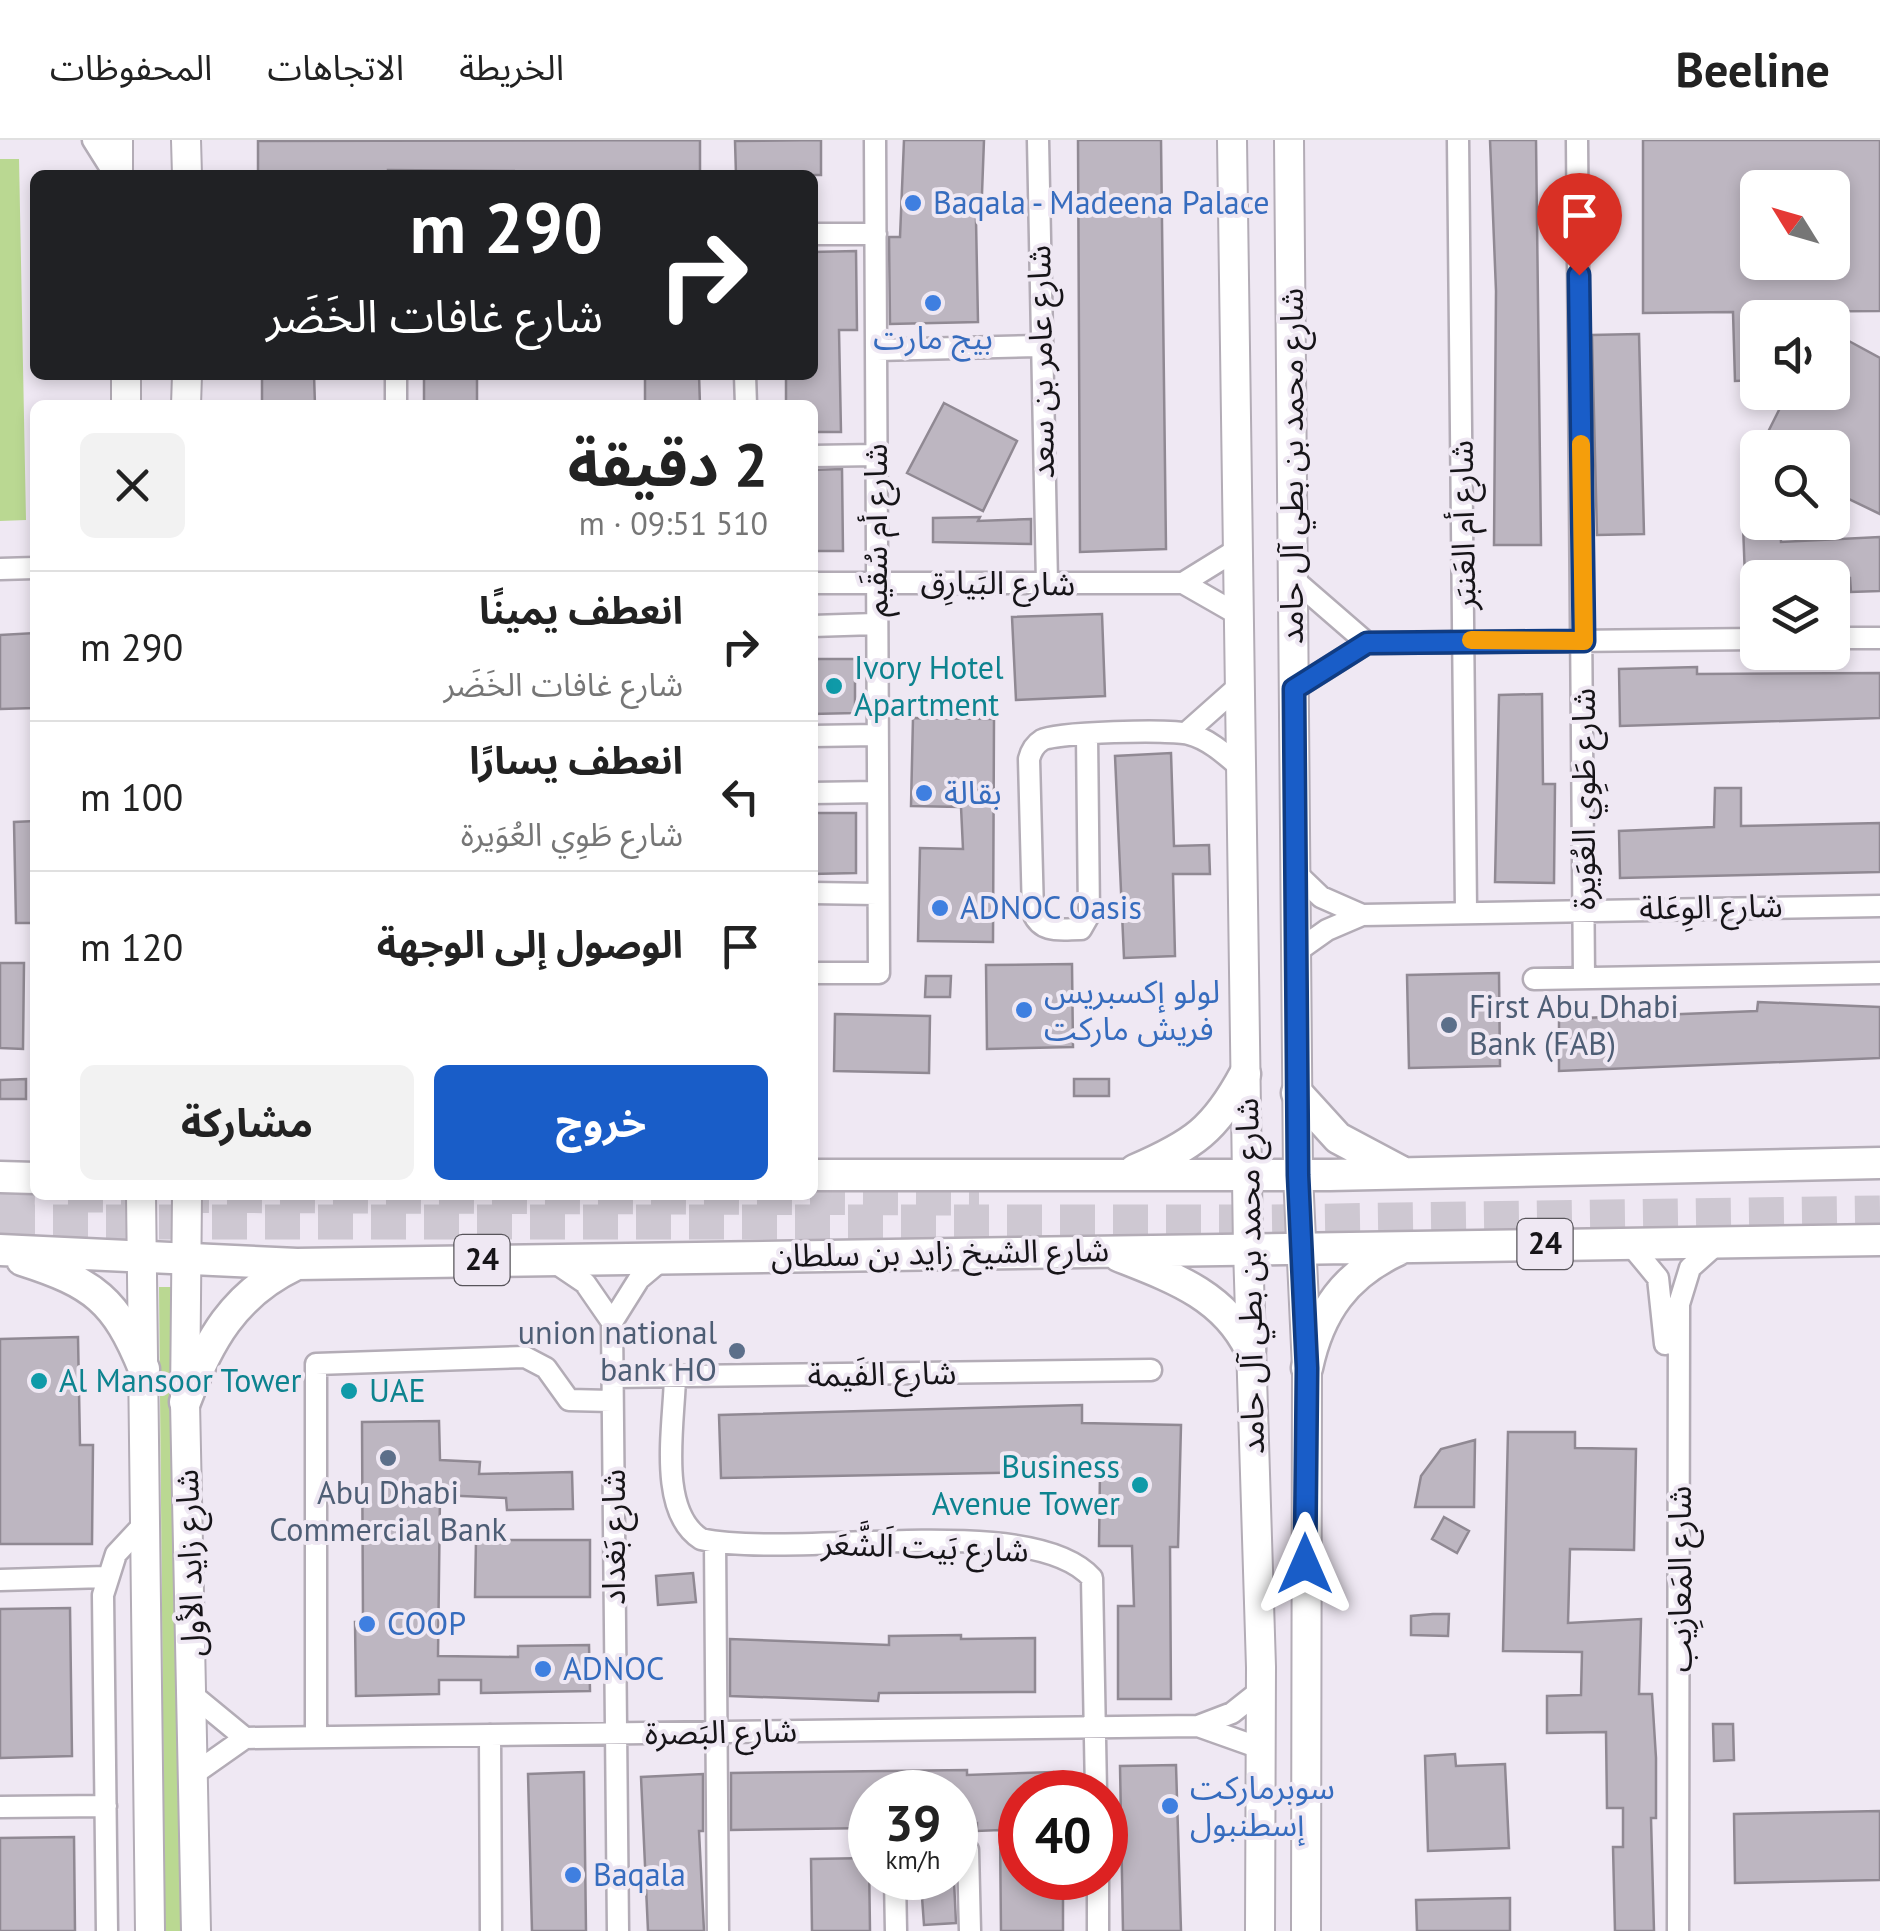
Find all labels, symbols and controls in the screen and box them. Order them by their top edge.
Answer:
text: Beeline [1676,38,1830,100]
text: المحفوظات [50,44,212,90]
text: الاتجاهات [267,44,404,90]
text: الخريطة [459,44,564,90]
north arrow [1740,170,1850,280]
map controls [1740,170,1850,670]
pin [1537,173,1622,276]
place label: Baqala - Madeena Palace [933,181,1270,223]
text: 290 m [410,182,603,272]
icon: arrive [1552,188,1607,243]
marker: Baqala - Madeena Palace [902,192,924,214]
icon: right [638,210,768,340]
street label: شارع عامر بن سعد [1017,245,1067,479]
text: شارع غافات الخَضَر [266,286,603,344]
street label: شارع محمد بن بطي آل حامد [1270,288,1316,644]
marker: بيج مارت [922,292,944,314]
button: sound [1740,300,1850,410]
place label: بيج مارت [873,316,993,362]
text: 2 دقيقة [568,425,768,503]
button: search [1740,430,1850,540]
button: close [80,433,185,538]
street label: شارع أم العَنبَر [1440,440,1488,611]
street label: شارع أم سُقَيم [854,443,900,617]
text: 510 m · 09:51 [579,502,768,544]
street label: شارع البَيارِق [920,560,1076,608]
button: layers [1740,560,1850,670]
text: انعطف يمينًا [479,585,683,634]
icon: right [713,619,768,674]
text: 290 m [80,622,183,671]
place label: Ivory Hotel Apartment [854,646,1004,725]
text: شارع غافات الخَضَر [443,663,683,705]
marker: Ivory Hotel Apartment [823,675,845,697]
street label: شارع طَوِي العُوَيرة [1562,688,1609,910]
text: انعطف يسارًا [469,735,683,784]
icon: left [713,769,768,824]
place label: بقالة [944,771,1002,813]
text: 100 m [80,772,183,821]
marker: بقالة [913,782,935,804]
text: شارع طَوِي العُوَيرة [461,813,683,855]
street label: شارع الوِعَلة [1639,884,1783,933]
place label: ADNOC Oasis [960,886,1142,928]
marker: ADNOC Oasis [929,897,951,919]
text: الوصول إلى الوجهة [377,919,683,968]
icon: arrive [713,919,768,974]
text: 120 m [80,922,183,971]
place label: لولو إكسبريس فريش ماركت [1044,970,1220,1049]
place label: First Abu Dhabi Bank (FAB) [1469,985,1679,1064]
marker: لولو إكسبريس فريش ماركت [1013,999,1035,1021]
marker: First Abu Dhabi Bank (FAB) [1438,1014,1460,1036]
button: مشاركة [80,1065,414,1180]
button: خروج [434,1065,768,1180]
street label: شارع محمد بن بطي آل حامد [1225,1097,1278,1455]
road number: 24 [1518,1219,1572,1269]
street label: شارع الشيخ زايد بن سلطان [771,1228,1109,1280]
road number: 24 [454,1235,510,1285]
place label: union national bank HO [518,1311,718,1390]
marker: union national bank HO [726,1340,748,1362]
street label: شارع الفَيمة [807,1351,957,1399]
place label: Al Mansoor Tower [59,1359,301,1401]
place label: UAE [369,1369,426,1411]
marker: Al Mansoor Tower [28,1370,50,1392]
marker: UAE [338,1380,360,1402]
place label: Business Avenue Tower [932,1445,1120,1524]
marker: Abu Dhabi Commercial Bank [377,1447,399,1469]
street label: شارع زايد الأول [165,1469,217,1657]
street label: شارع بَغداد [592,1469,638,1605]
place label: Abu Dhabi Commercial Bank [269,1471,507,1550]
marker: Business Avenue Tower [1129,1474,1151,1496]
street label: شارع المَعازِيب [1658,1486,1704,1672]
position arrow [1253,1512,1357,1616]
street label: شارع بَيت اَلشَّعَر [819,1518,1030,1575]
place label: COOP [387,1602,466,1644]
marker: COOP [356,1613,378,1635]
place label: ADNOC [563,1647,664,1689]
marker: ADNOC [532,1658,554,1680]
street label: شارع البَصرة [644,1709,798,1757]
place label: سوبرماركت إسطنبول [1190,1766,1335,1847]
speed limit sign: 40 [998,1770,1128,1900]
text: 39 [885,1790,941,1855]
marker: سوبرماركت إسطنبول [1159,1795,1181,1817]
text: km/h [886,1844,940,1876]
place label: Baqala [593,1853,686,1895]
marker: Baqala [562,1864,584,1886]

